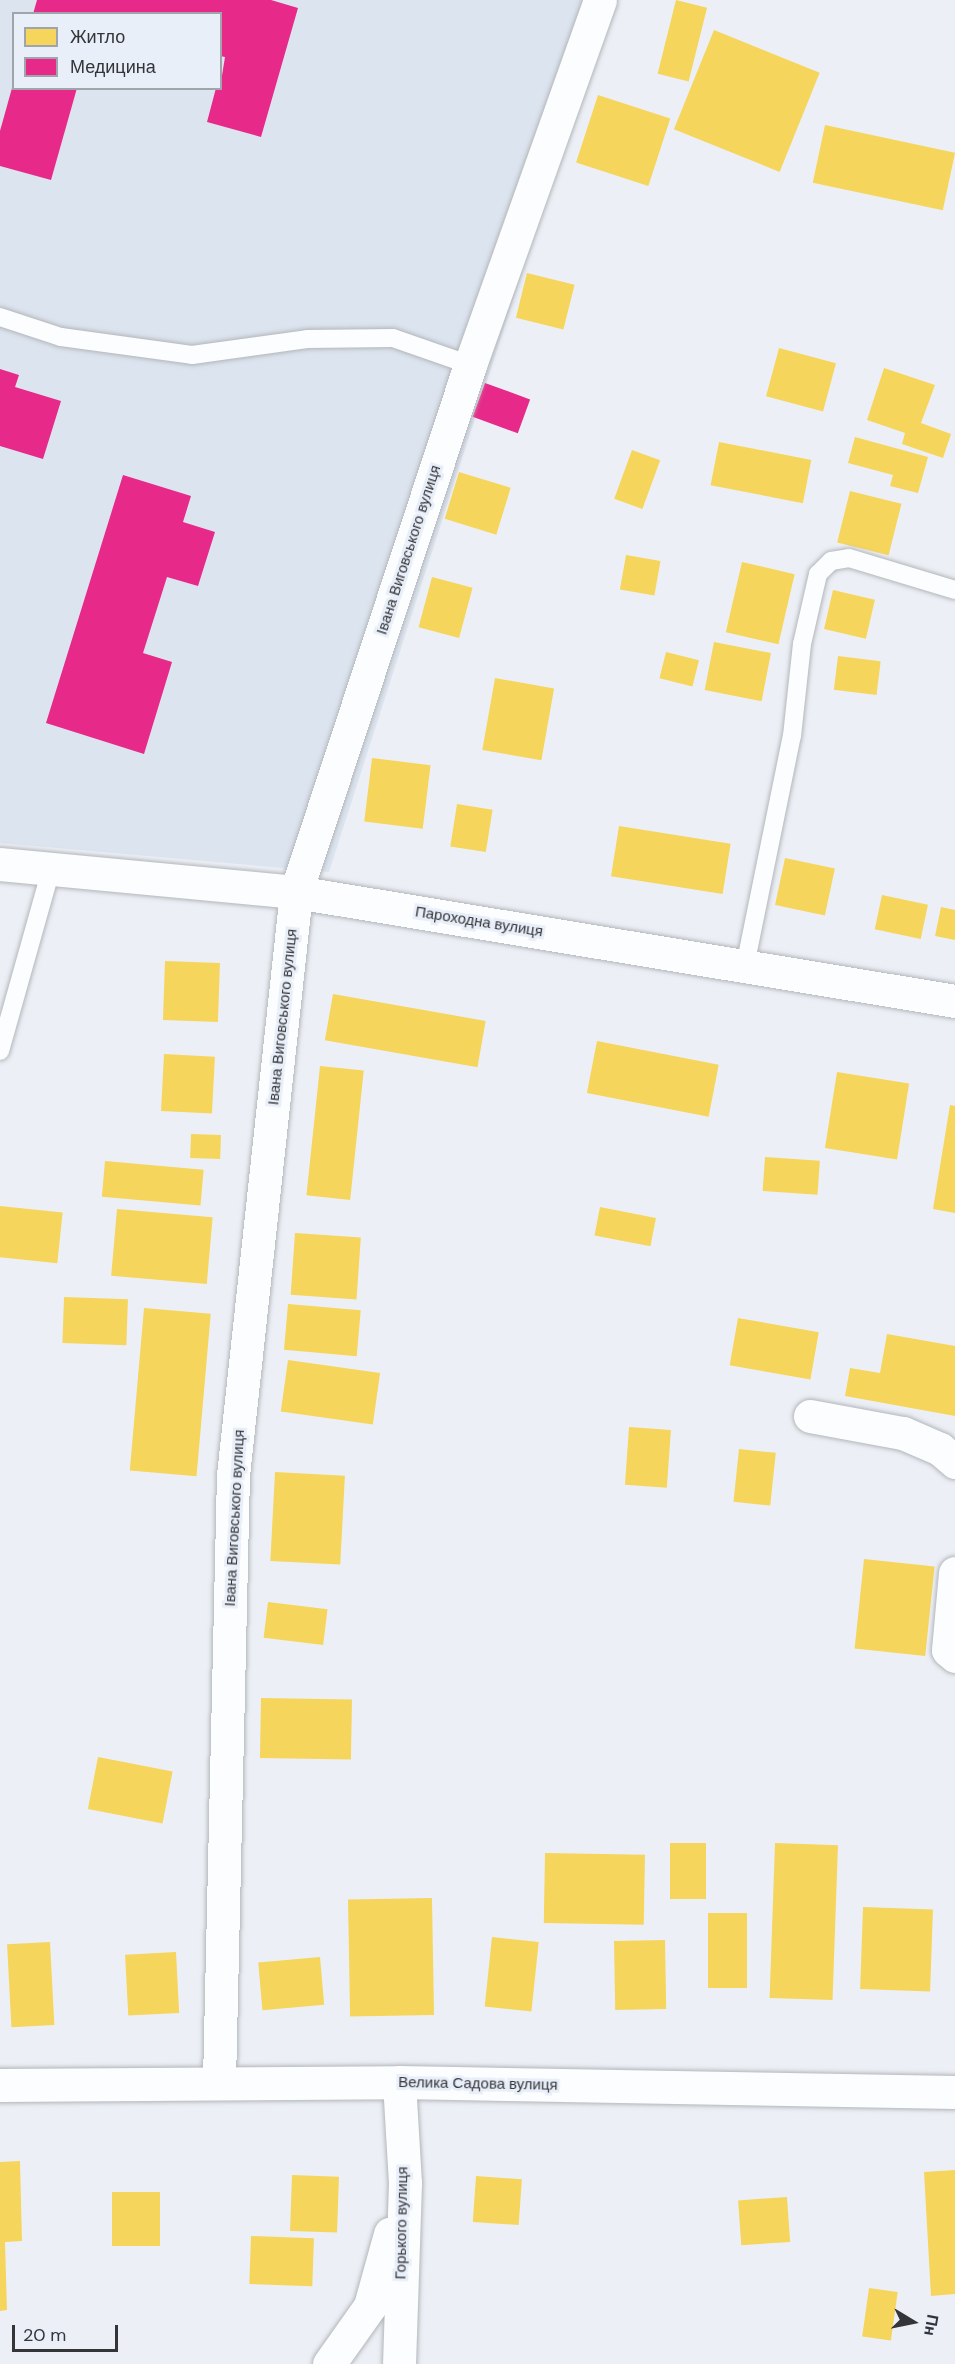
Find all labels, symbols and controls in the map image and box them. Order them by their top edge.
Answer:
legend [12,12,222,90]
text: Житло [70,25,125,49]
text: Медицина [70,55,156,79]
street label: Івана Виговського вулиця [373,463,445,637]
street label: Пароходна вулиця [414,903,544,941]
street label: Івана Виговського вулиця [265,928,301,1106]
street label: Івана Виговського вулиця [221,1429,249,1607]
street label: Велика Садова вулиця [398,2074,558,2094]
street label: Горького вулиця [392,2166,412,2280]
north arrow [883,2292,943,2352]
scale bar [15,2313,122,2351]
text: Пн [919,2313,943,2337]
text: 20 m [23,2323,66,2347]

